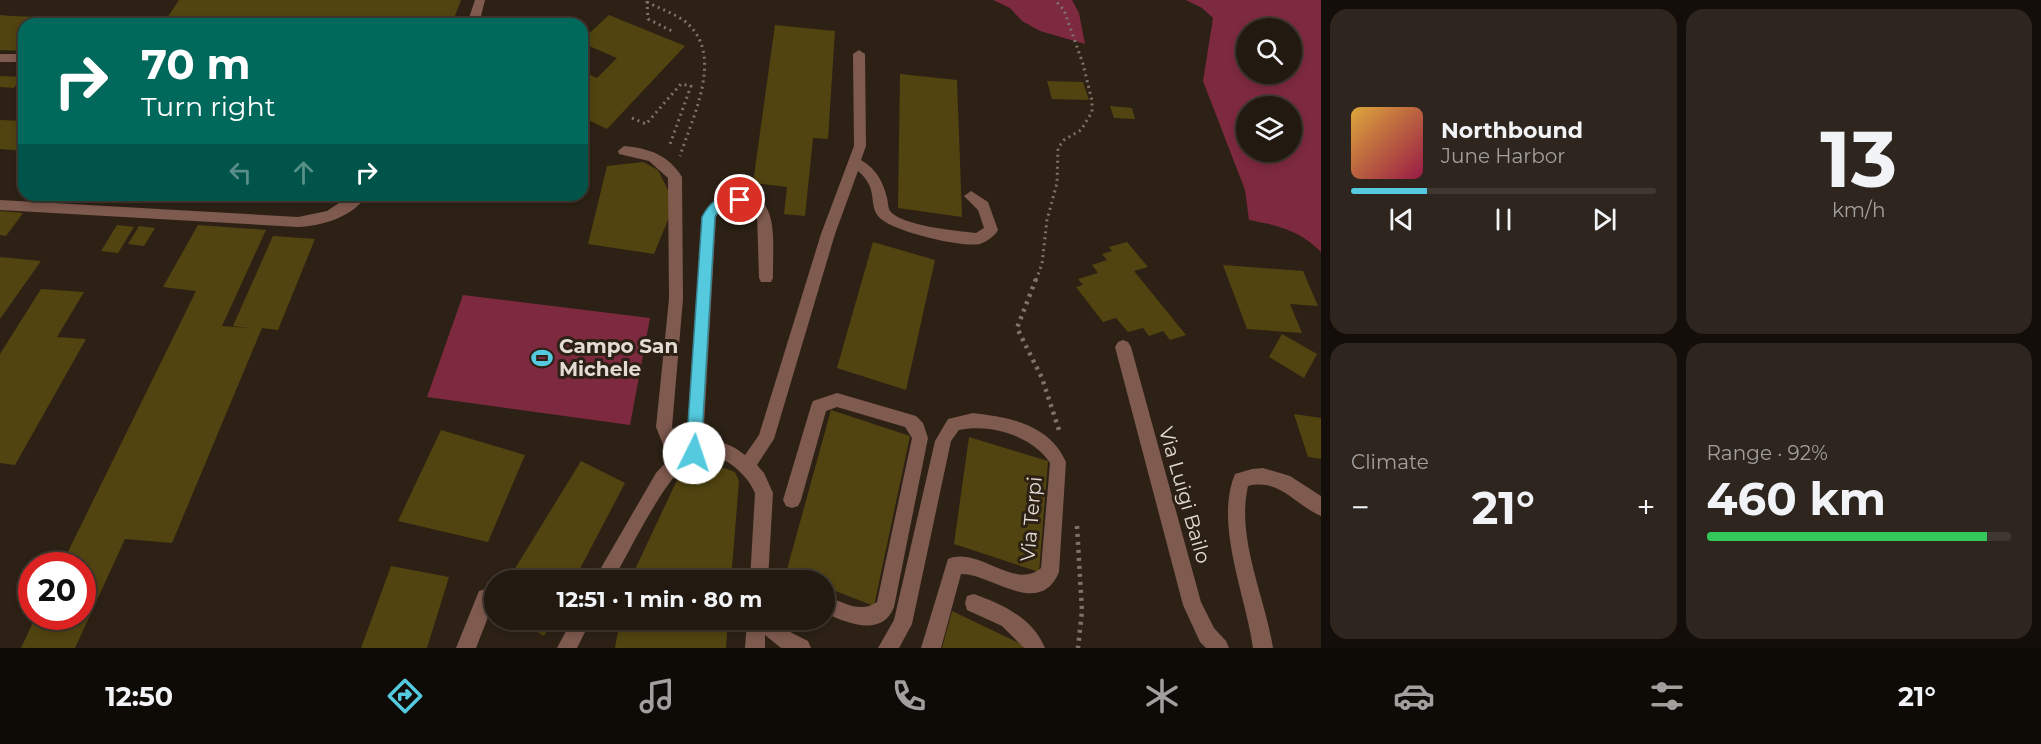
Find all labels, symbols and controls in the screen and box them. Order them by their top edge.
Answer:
map controls [1236,18,1302,162]
button: search [1236,18,1302,84]
text: 70 m [141,38,251,90]
icon: right [42,42,120,120]
text: Turn right [141,90,276,123]
button: layers [1236,96,1302,162]
text: 13 [1820,111,1897,207]
text: Northbound [1441,117,1583,144]
text: June Harbor [1441,144,1565,168]
icon: left [224,156,257,189]
icon: ahead [287,156,320,189]
icon: right [350,156,383,189]
pin [714,174,765,225]
icon: arrive [723,183,756,216]
text: km/h [1832,198,1885,222]
icon: previous [1385,203,1418,236]
icon: pause [1487,203,1520,236]
icon: next [1588,203,1621,236]
place label: Campo San Michele [559,334,678,381]
sports icon: Campo San Michele [530,346,554,370]
position arrow [662,421,726,485]
street label: Via Luigi Bailo [1154,424,1216,566]
text: Range · 92% [1707,441,1828,465]
text: Climate [1351,450,1429,474]
text: 460 km [1707,471,1886,526]
street label: Via Terpi [1015,475,1047,563]
text: 21° [1472,480,1535,535]
text: − [1351,487,1370,527]
text: + [1637,487,1655,527]
speed limit sign: 20 [18,552,96,630]
text: 12:51 · 1 min · 80 m [557,586,762,613]
icon: directions [384,675,426,717]
icon: music [636,675,678,717]
icon: phone [888,675,930,717]
icon: climate [1141,675,1183,717]
icon: car [1393,675,1435,717]
icon: filters [1646,675,1688,717]
text: 12:50 [105,680,173,713]
text: 21° [1898,680,1936,713]

